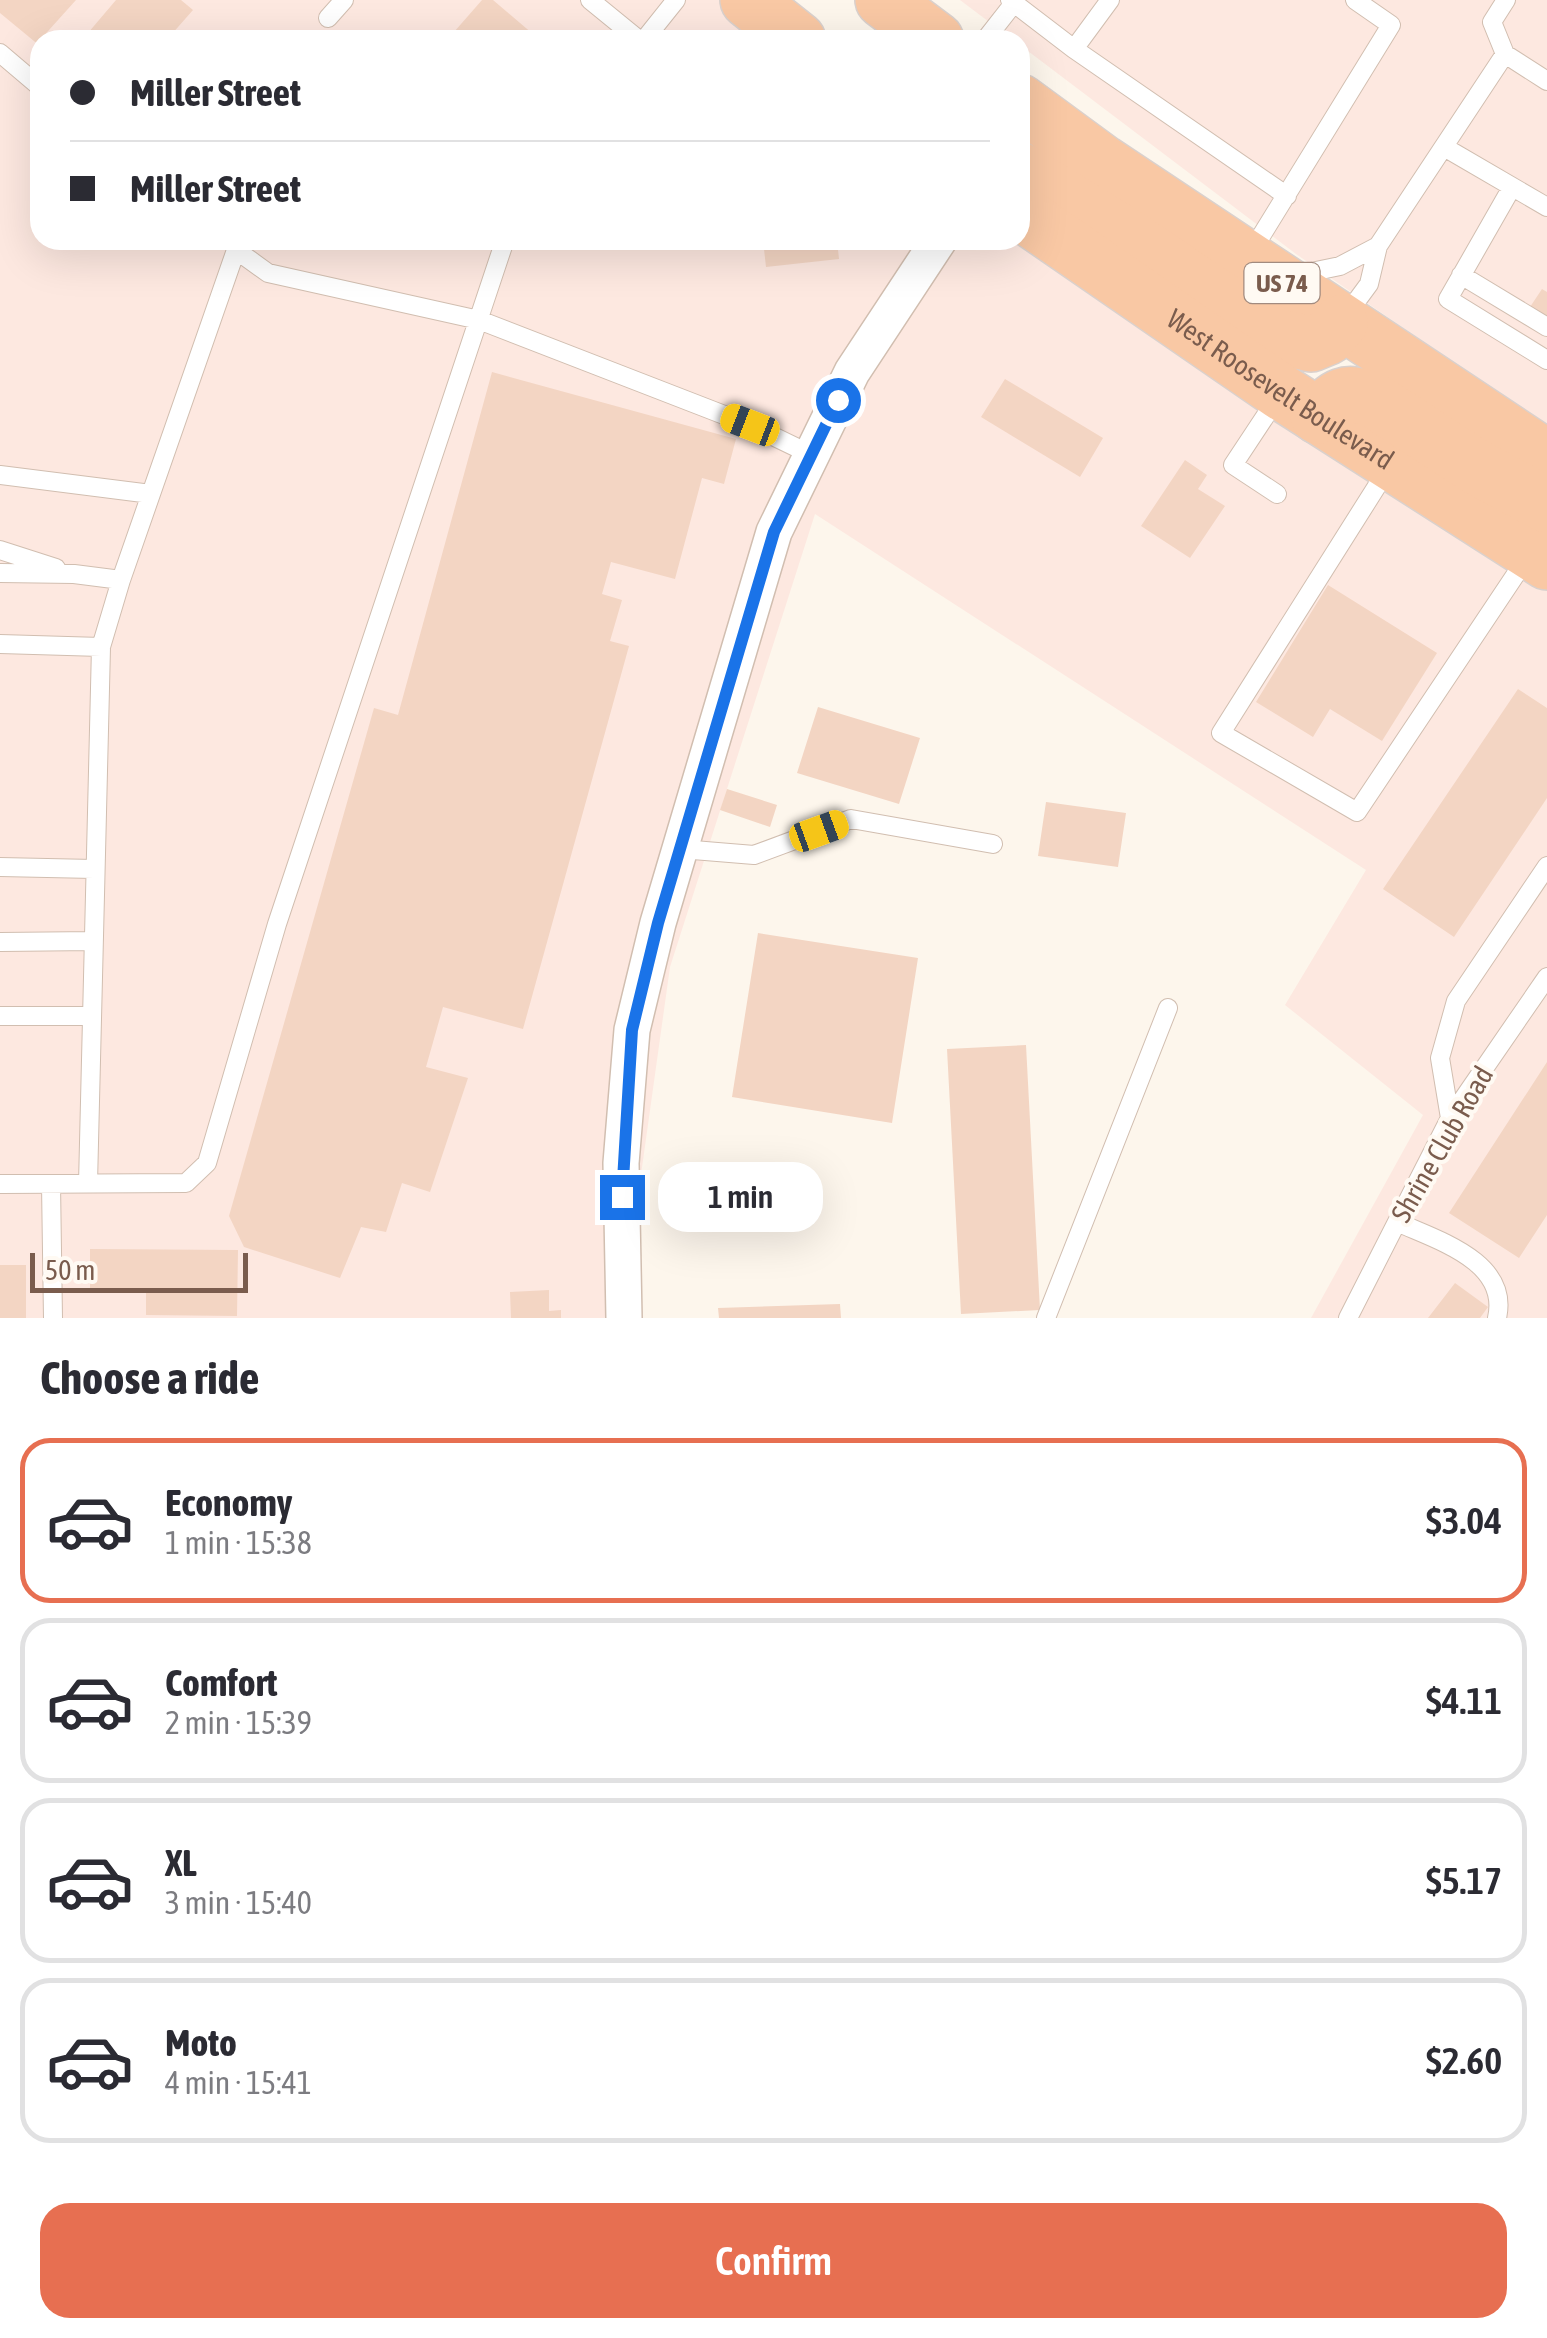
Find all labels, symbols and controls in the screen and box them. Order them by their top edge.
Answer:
text: Miller Street [130,71,301,114]
text: Miller Street [130,167,301,210]
road number: US 74 [1244,263,1320,303]
street label: West Roosevelt Boulevard [1161,302,1400,476]
route start [816,378,861,423]
car [717,400,783,450]
car [786,807,852,855]
street label: Shrine Club Road [1385,1061,1499,1227]
callout: 1 min [657,1162,822,1232]
route end [600,1175,645,1220]
text: 1 min [708,1178,773,1215]
scale bar [30,1248,248,1292]
text: 50 m [45,1254,95,1286]
text: Choose a ride [40,1352,259,1404]
icon: car [45,1476,135,1566]
text: Economy [165,1481,292,1524]
text: $3.04 [1426,1499,1502,1542]
text: 1 min · 15:38 [165,1524,312,1561]
icon: car [45,1656,135,1746]
text: Comfort [165,1661,277,1704]
text: $4.11 [1426,1679,1502,1722]
text: 2 min · 15:39 [165,1704,312,1741]
icon: car [45,1836,135,1926]
text: XL [165,1841,197,1884]
text: $5.17 [1426,1859,1502,1902]
text: 3 min · 15:40 [165,1884,312,1921]
icon: car [45,2016,135,2106]
text: Moto [165,2021,237,2064]
text: $2.60 [1426,2039,1502,2082]
text: 4 min · 15:41 [165,2064,312,2101]
button: Confirm [40,2203,1507,2318]

